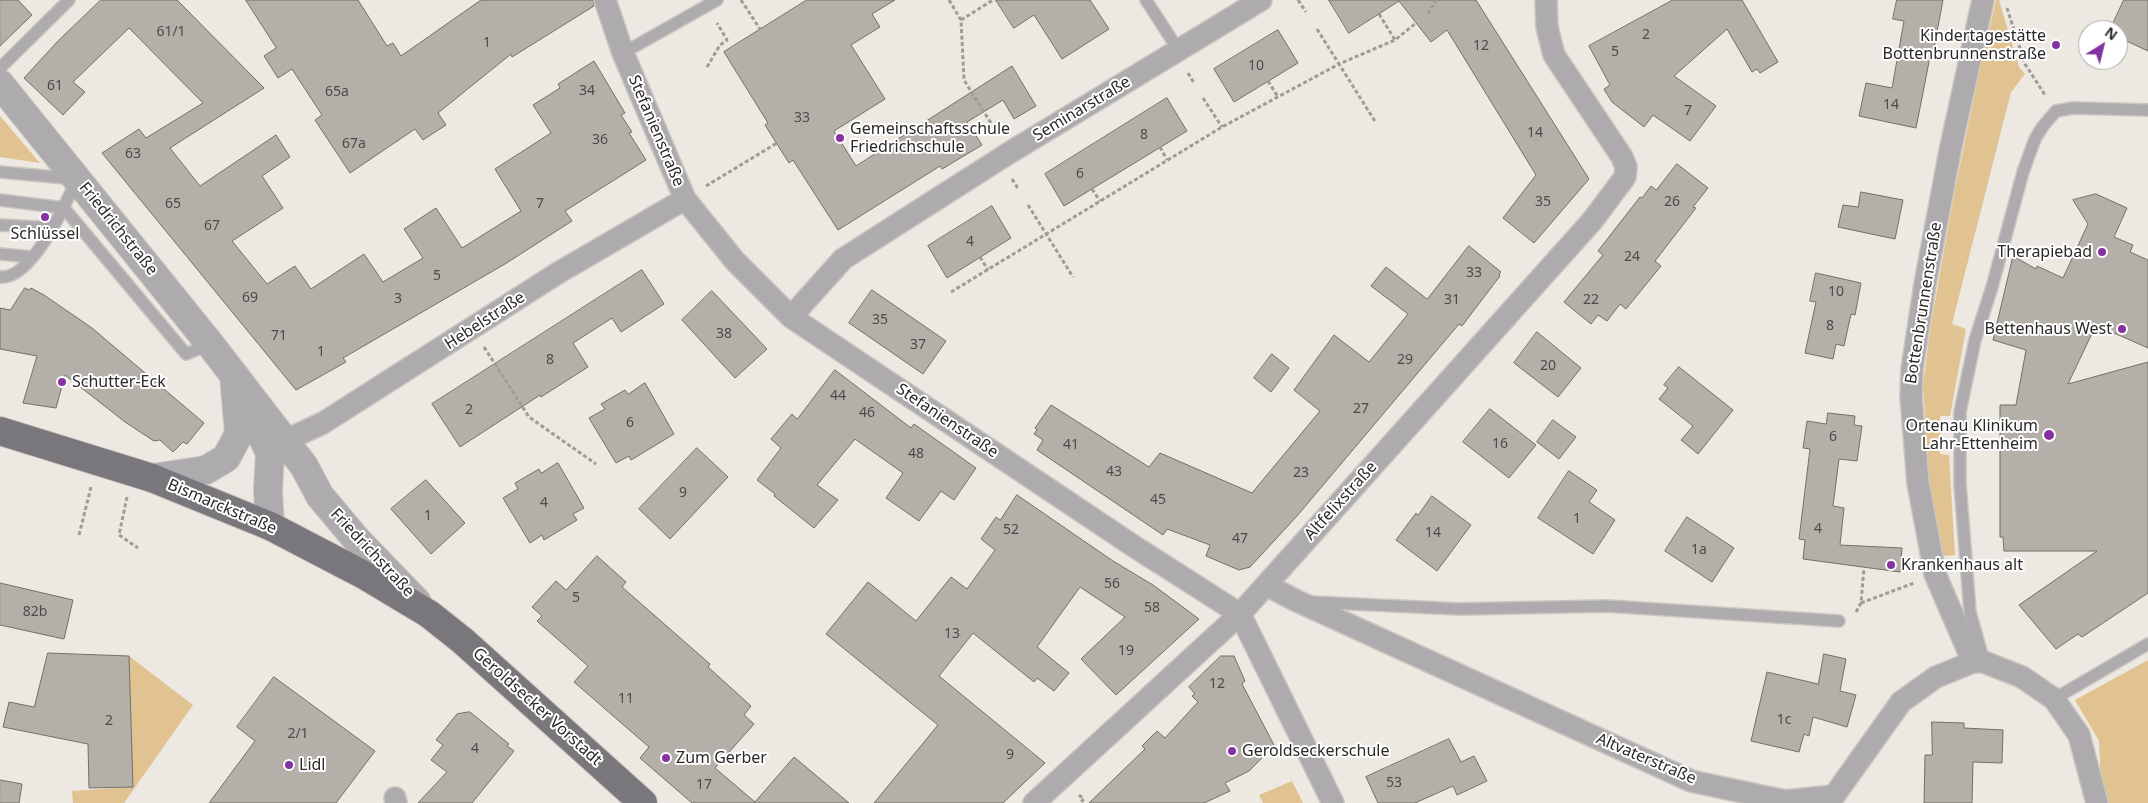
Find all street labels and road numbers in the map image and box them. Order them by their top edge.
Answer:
street label: Seminarstraße [1030,72,1134,146]
street label: Stefanienstraße [624,73,688,189]
street label: Friedrichstraße [75,179,161,279]
street label: Bottenbrunnenstraße [1902,221,1946,385]
street label: Hebelstraße [441,288,529,354]
street label: Stefanienstraße [892,380,1002,462]
street label: Altfelixstraße [1301,458,1381,544]
street label: Bismarckstraße [165,475,279,539]
street label: Friedrichstraße [326,505,418,601]
street label: Geroldsecker Vorstadt [469,644,605,770]
street label: Altvaterstraße [1593,729,1699,789]

